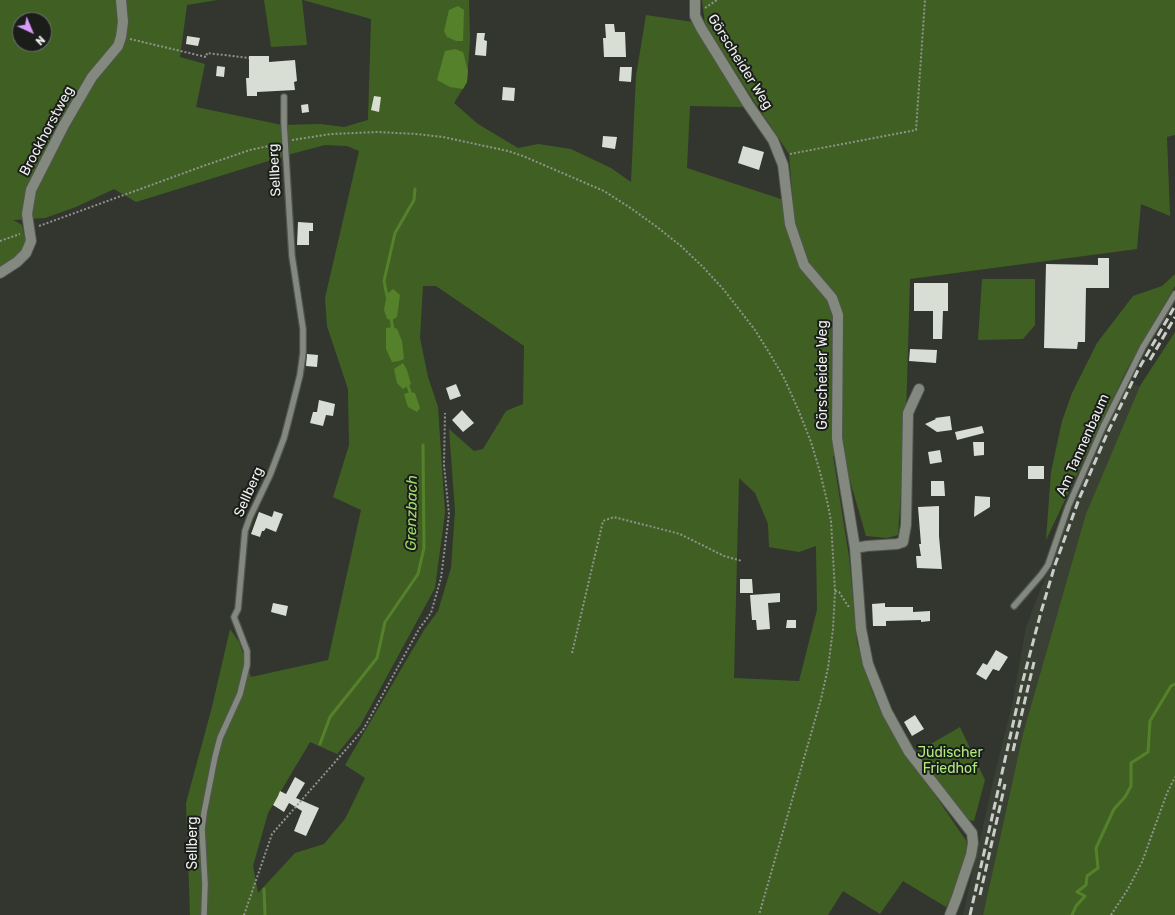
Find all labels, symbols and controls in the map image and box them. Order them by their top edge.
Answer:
street label: Görscheider Weg [704,11,776,113]
north arrow [12,12,52,52]
text: N [33,33,47,48]
street label: Brockhorstweg [16,83,78,179]
street label: Sellberg [265,143,285,197]
street label: Görscheider Weg [815,320,831,430]
street label: Am Tannenbaum [1053,391,1113,499]
street label: Sellberg [231,464,267,520]
water label: Grenzbach [402,475,422,551]
park label: Jüdischer Friedhof [917,745,983,778]
street label: Sellberg [185,816,201,870]

